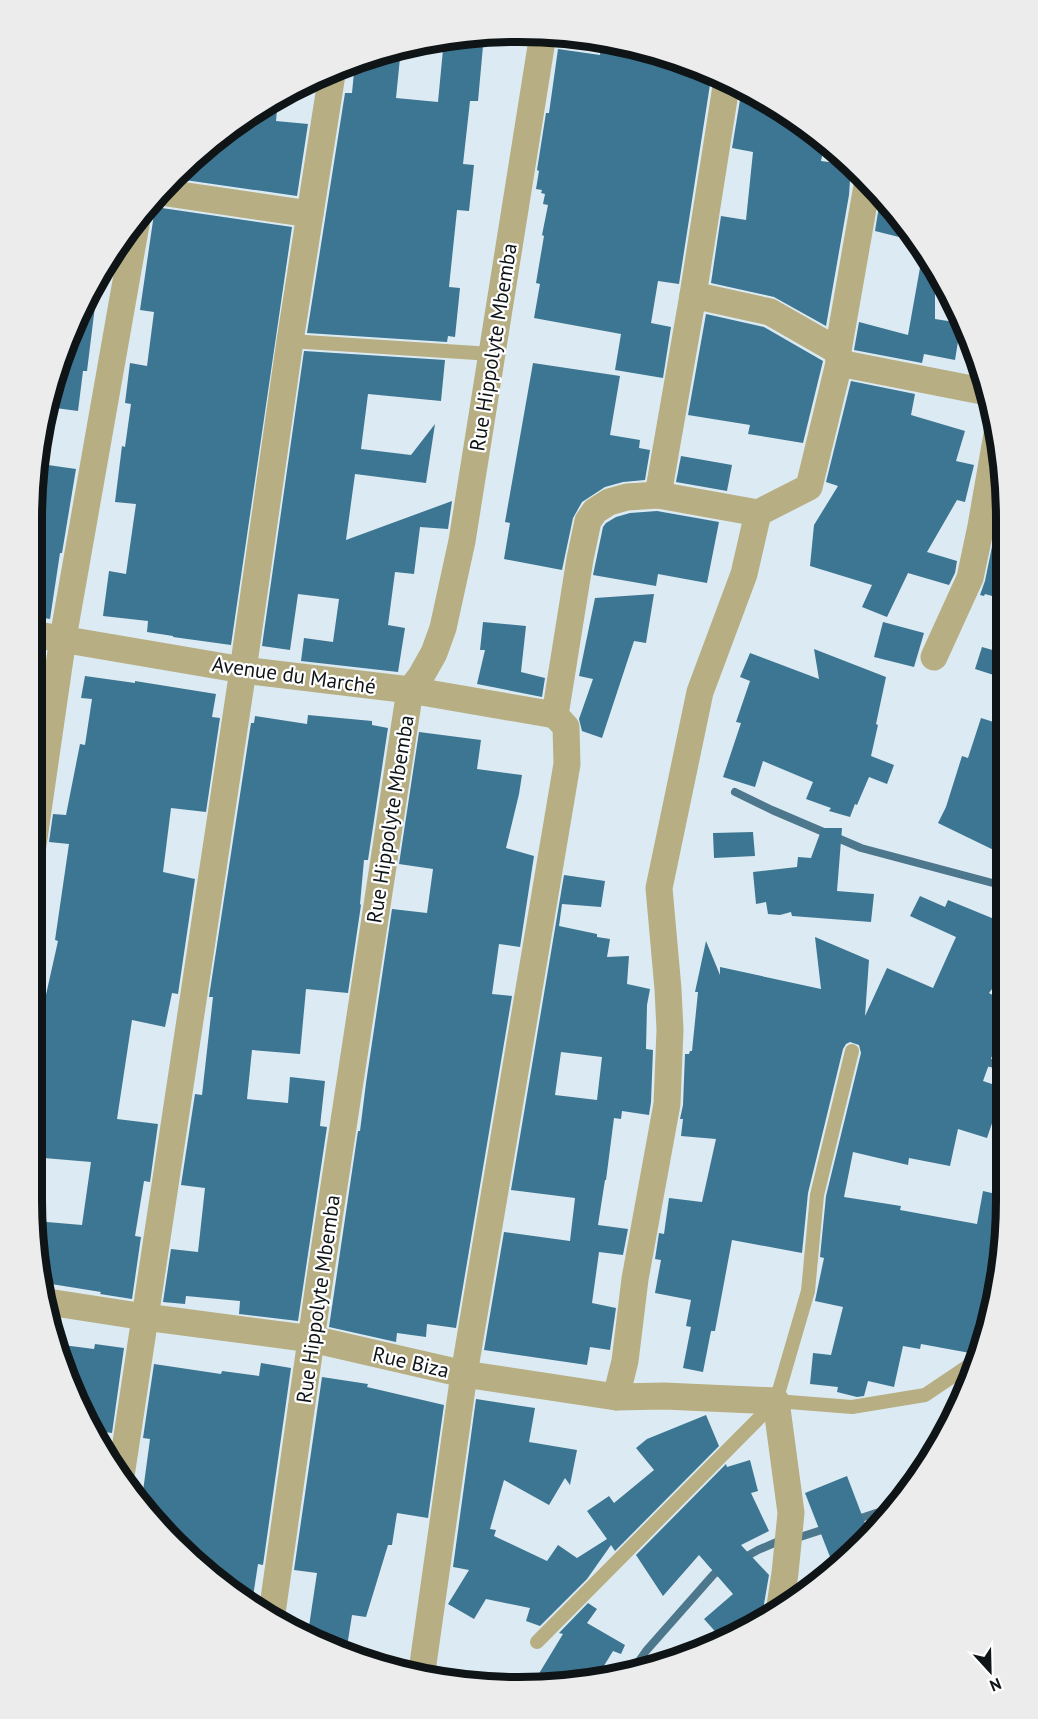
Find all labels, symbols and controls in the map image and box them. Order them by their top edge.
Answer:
street label: Rue Hippolyte Mbemba [463,241,523,453]
street label: Avenue du Marché [210,650,378,700]
street label: Rue Hippolyte Mbemba [360,713,420,925]
street label: Rue Hippolyte Mbemba [290,1193,346,1405]
street label: Rue Biza [370,1340,452,1384]
north arrow [960,1641,1020,1701]
text: N [987,1674,1004,1696]

